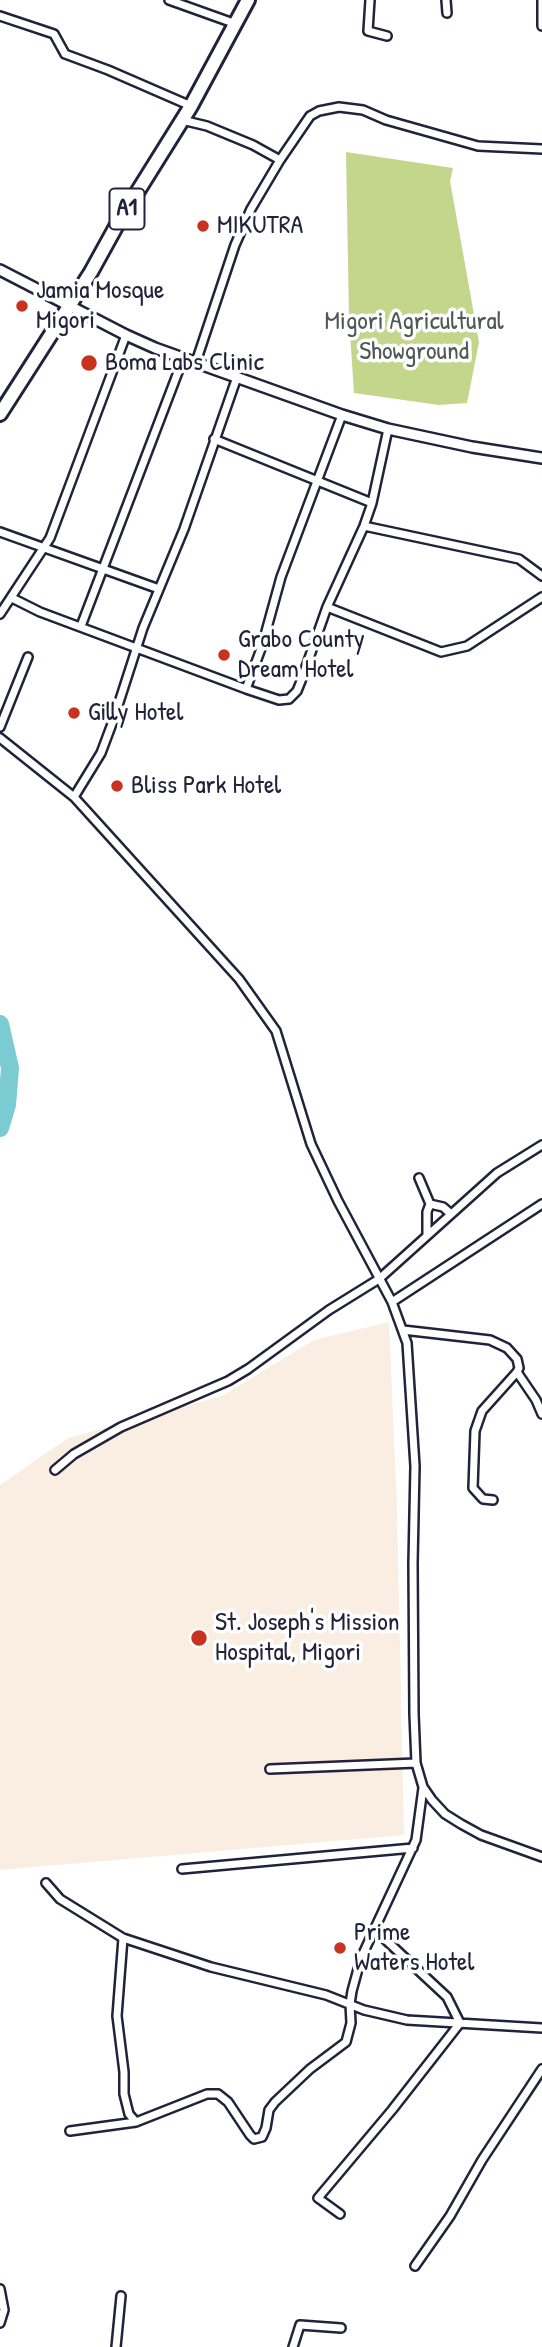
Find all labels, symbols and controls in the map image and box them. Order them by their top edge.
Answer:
road number: A1 [110,188,144,230]
place label: MIKUTRA [217,210,303,242]
marker: MIKUTRA [195,218,211,234]
place label: Jamia Mosque Migori [36,275,164,336]
marker: Jamia Mosque Migori [14,298,30,314]
park label: Migori Agricultural Showground [324,306,504,368]
place label: Boma Labs Clinic [105,347,264,379]
marker: Boma Labs Clinic [79,353,99,373]
place label: Grabo County Dream Hotel [238,624,365,686]
marker: Grabo County Dream Hotel [216,647,232,663]
place label: Gilly Hotel [88,697,183,729]
marker: Gilly Hotel [66,705,82,721]
place label: Bliss Park Hotel [131,770,281,802]
marker: Bliss Park Hotel [109,778,125,794]
place label: St. Joseph's Mission Hospital, Migori [215,1607,400,1668]
marker: St. Joseph's Mission Hospital, Migori [189,1628,209,1648]
place label: Prime Waters Hotel [354,1917,474,1979]
marker: Prime Waters Hotel [332,1940,348,1956]

